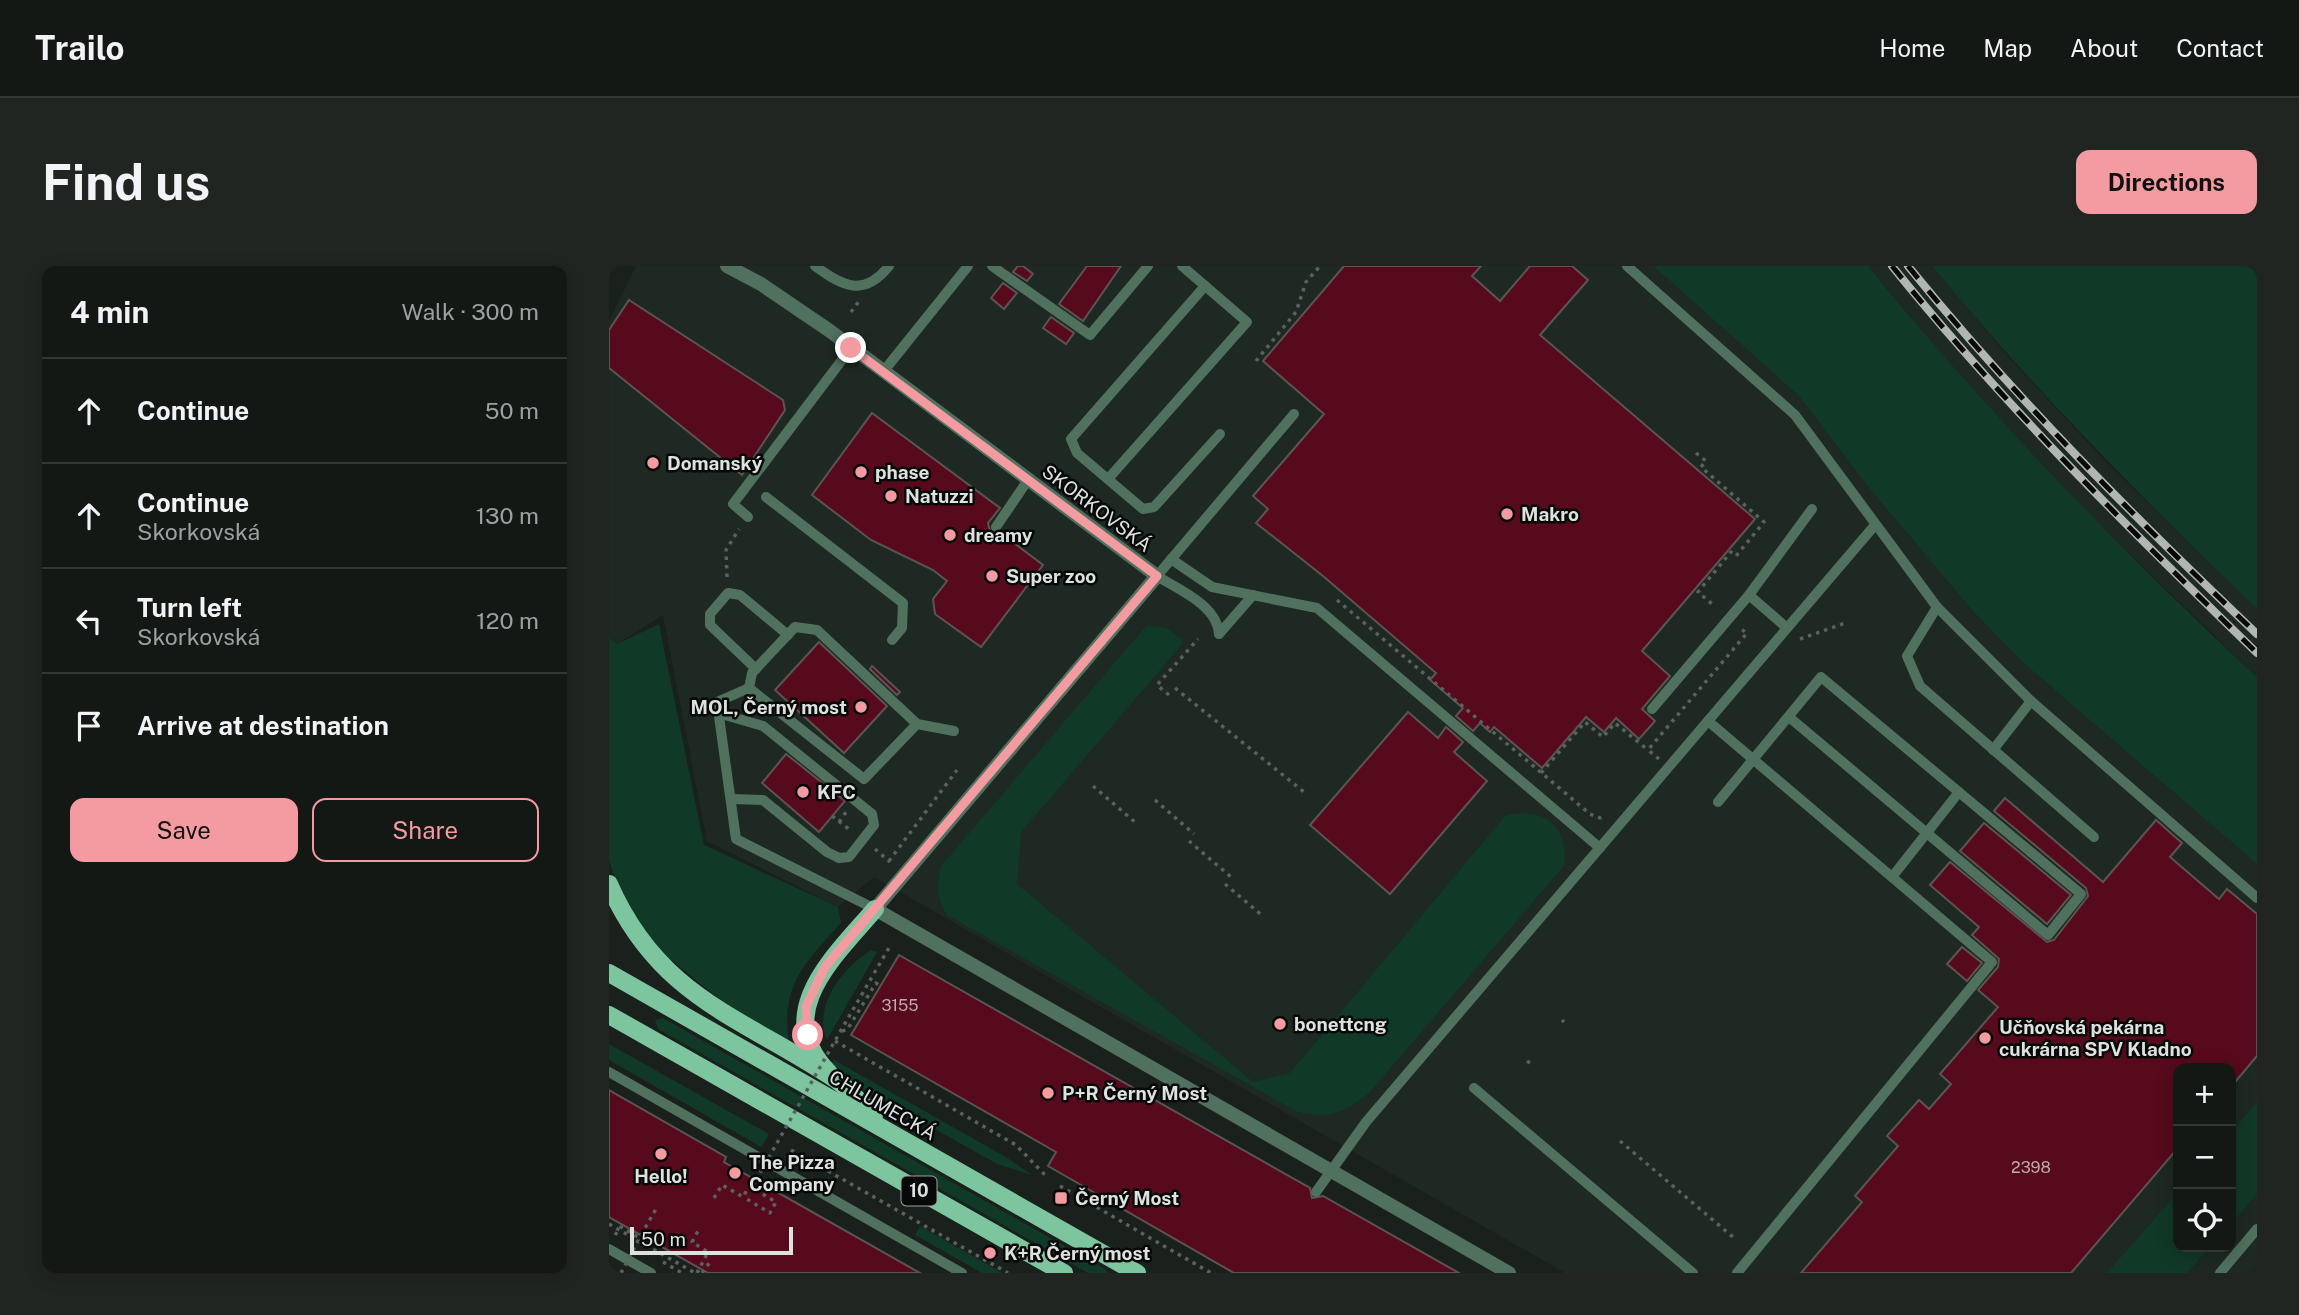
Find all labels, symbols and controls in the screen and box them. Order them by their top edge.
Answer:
text: Trailo [35,29,125,67]
text: Home [1879,34,1945,62]
text: Map [1983,34,2032,62]
text: About [2070,34,2138,62]
text: Contact [2176,34,2264,62]
button: Directions [2076,150,2257,214]
text: Find us [42,153,210,211]
text: 4 min [70,294,149,330]
text: Walk · 300 m [401,298,539,325]
route end [835,332,866,363]
icon: ahead [70,392,108,430]
text: Continue [137,395,249,426]
text: 50 m [485,397,539,424]
place label: Domanský [667,452,763,474]
marker: Domanský [645,455,661,471]
street label: SKORKOVSKÁ [1038,460,1156,556]
place label: phase [875,461,929,483]
marker: phase [853,464,869,480]
place label: Natuzzi [905,485,974,507]
text: Continue [137,487,249,518]
marker: Natuzzi [883,488,899,504]
icon: ahead [70,497,108,535]
text: 130 m [476,502,539,529]
place label: Makro [1521,503,1579,525]
marker: Makro [1499,506,1515,522]
text: Skorkovská [137,518,260,545]
place label: dreamy [964,524,1033,546]
marker: dreamy [942,527,958,543]
place label: Super zoo [1006,565,1096,587]
marker: Super zoo [984,568,1000,584]
text: Turn left [137,592,242,623]
icon: left [70,602,108,640]
text: 120 m [476,607,539,634]
text: Skorkovská [137,623,260,650]
place label: MOL, Černý most [691,696,847,718]
marker: MOL, Černý most [853,699,869,715]
icon: arrive [70,707,108,745]
text: Arrive at destination [137,710,389,741]
place label: KFC [817,781,856,803]
marker: KFC [795,784,811,800]
button: Save [70,798,298,862]
button: Share [312,798,539,862]
house number: 3155 [881,996,919,1015]
place label: bonettcng [1294,1013,1387,1035]
marker: bonettcng [1272,1016,1288,1032]
place label: Učňovská pekárna cukrárna SPV Kladno [1999,1016,2192,1060]
route start [792,1019,823,1050]
marker: Učňovská pekárna cukrárna SPV Kladno [1977,1030,1993,1046]
map controls [2173,1063,2236,1252]
button: + [2173,1063,2236,1126]
street label: CHLUMECKÁ [826,1066,940,1144]
place label: P+R Černý Most [1062,1082,1207,1104]
marker: P+R Černý Most [1040,1085,1056,1101]
button: − [2173,1126,2236,1189]
marker: Hello! [653,1146,669,1162]
place label: The Pizza Company [749,1151,835,1195]
house number: 2398 [2011,1158,2051,1177]
place label: Hello! [634,1165,688,1187]
marker: The Pizza Company [727,1165,743,1181]
road number: 10 [901,1176,937,1206]
place label: Černý Most [1075,1187,1179,1209]
button: locate [2173,1189,2236,1252]
marker: Černý Most [1053,1190,1069,1206]
scale bar [630,1224,793,1256]
text: 50 m [641,1228,686,1250]
place label: K+R Černý most [1004,1242,1150,1264]
marker: K+R Černý most [982,1245,998,1261]

